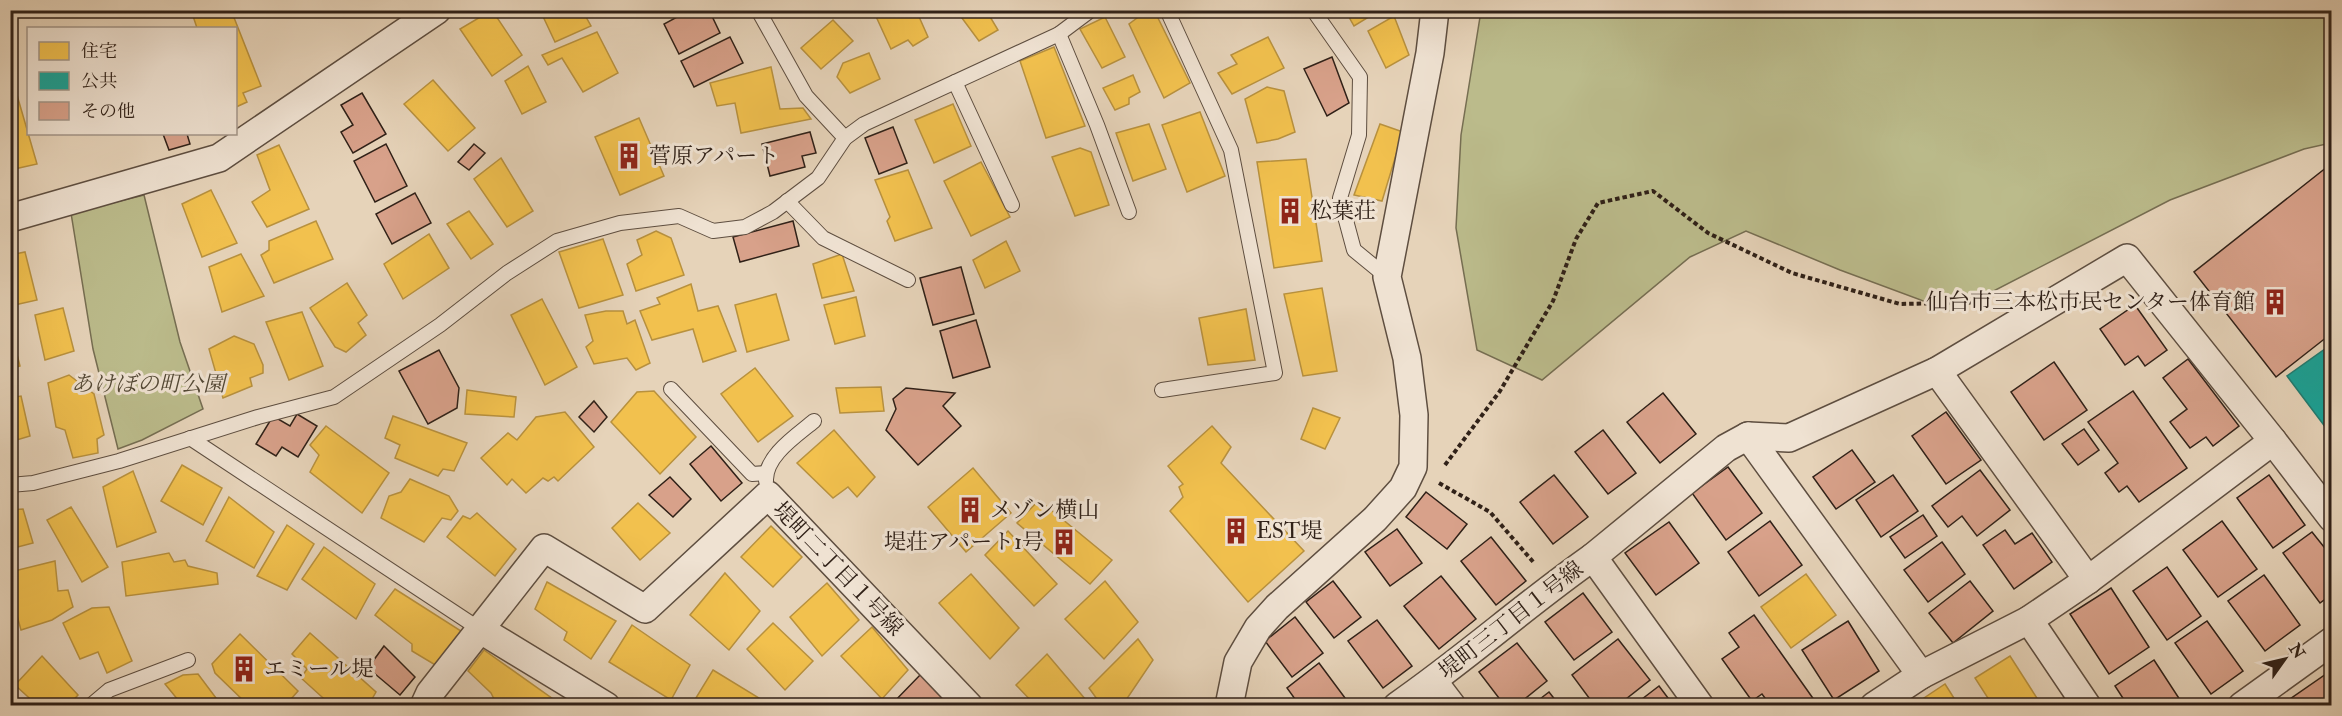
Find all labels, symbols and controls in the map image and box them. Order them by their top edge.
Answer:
legend [27,27,237,135]
text: 住宅 [81,40,117,63]
text: 公共 [81,70,117,93]
text: その他 [81,100,135,123]
building icon: 菅原アパート [614,141,644,171]
place label: 菅原アパート [649,142,779,170]
building icon: 松葉荘 [1275,196,1305,226]
place label: 松葉荘 [1310,197,1376,225]
building icon: 仙台市三本松市民センター体育館 [2260,287,2290,317]
place label: 仙台市三本松市民センター体育館 [1926,288,2255,316]
park label: あけぼの町公園 [71,370,228,398]
building icon: メゾン横山 [955,495,985,525]
street label: 堤町二丁目１号線 [767,496,909,642]
place label: メゾン横山 [990,496,1099,524]
building icon: EST堤 [1221,516,1251,546]
place label: EST堤 [1256,517,1322,545]
building icon: 堤荘アパート1号 [1049,527,1079,557]
place label: 堤荘アパート1号 [884,528,1044,556]
street label: 堤町三丁目１号線 [1433,555,1589,685]
north arrow [2255,629,2315,689]
text: N [2284,639,2309,663]
building icon: エミール堤 [229,654,259,684]
place label: エミール堤 [264,655,374,683]

